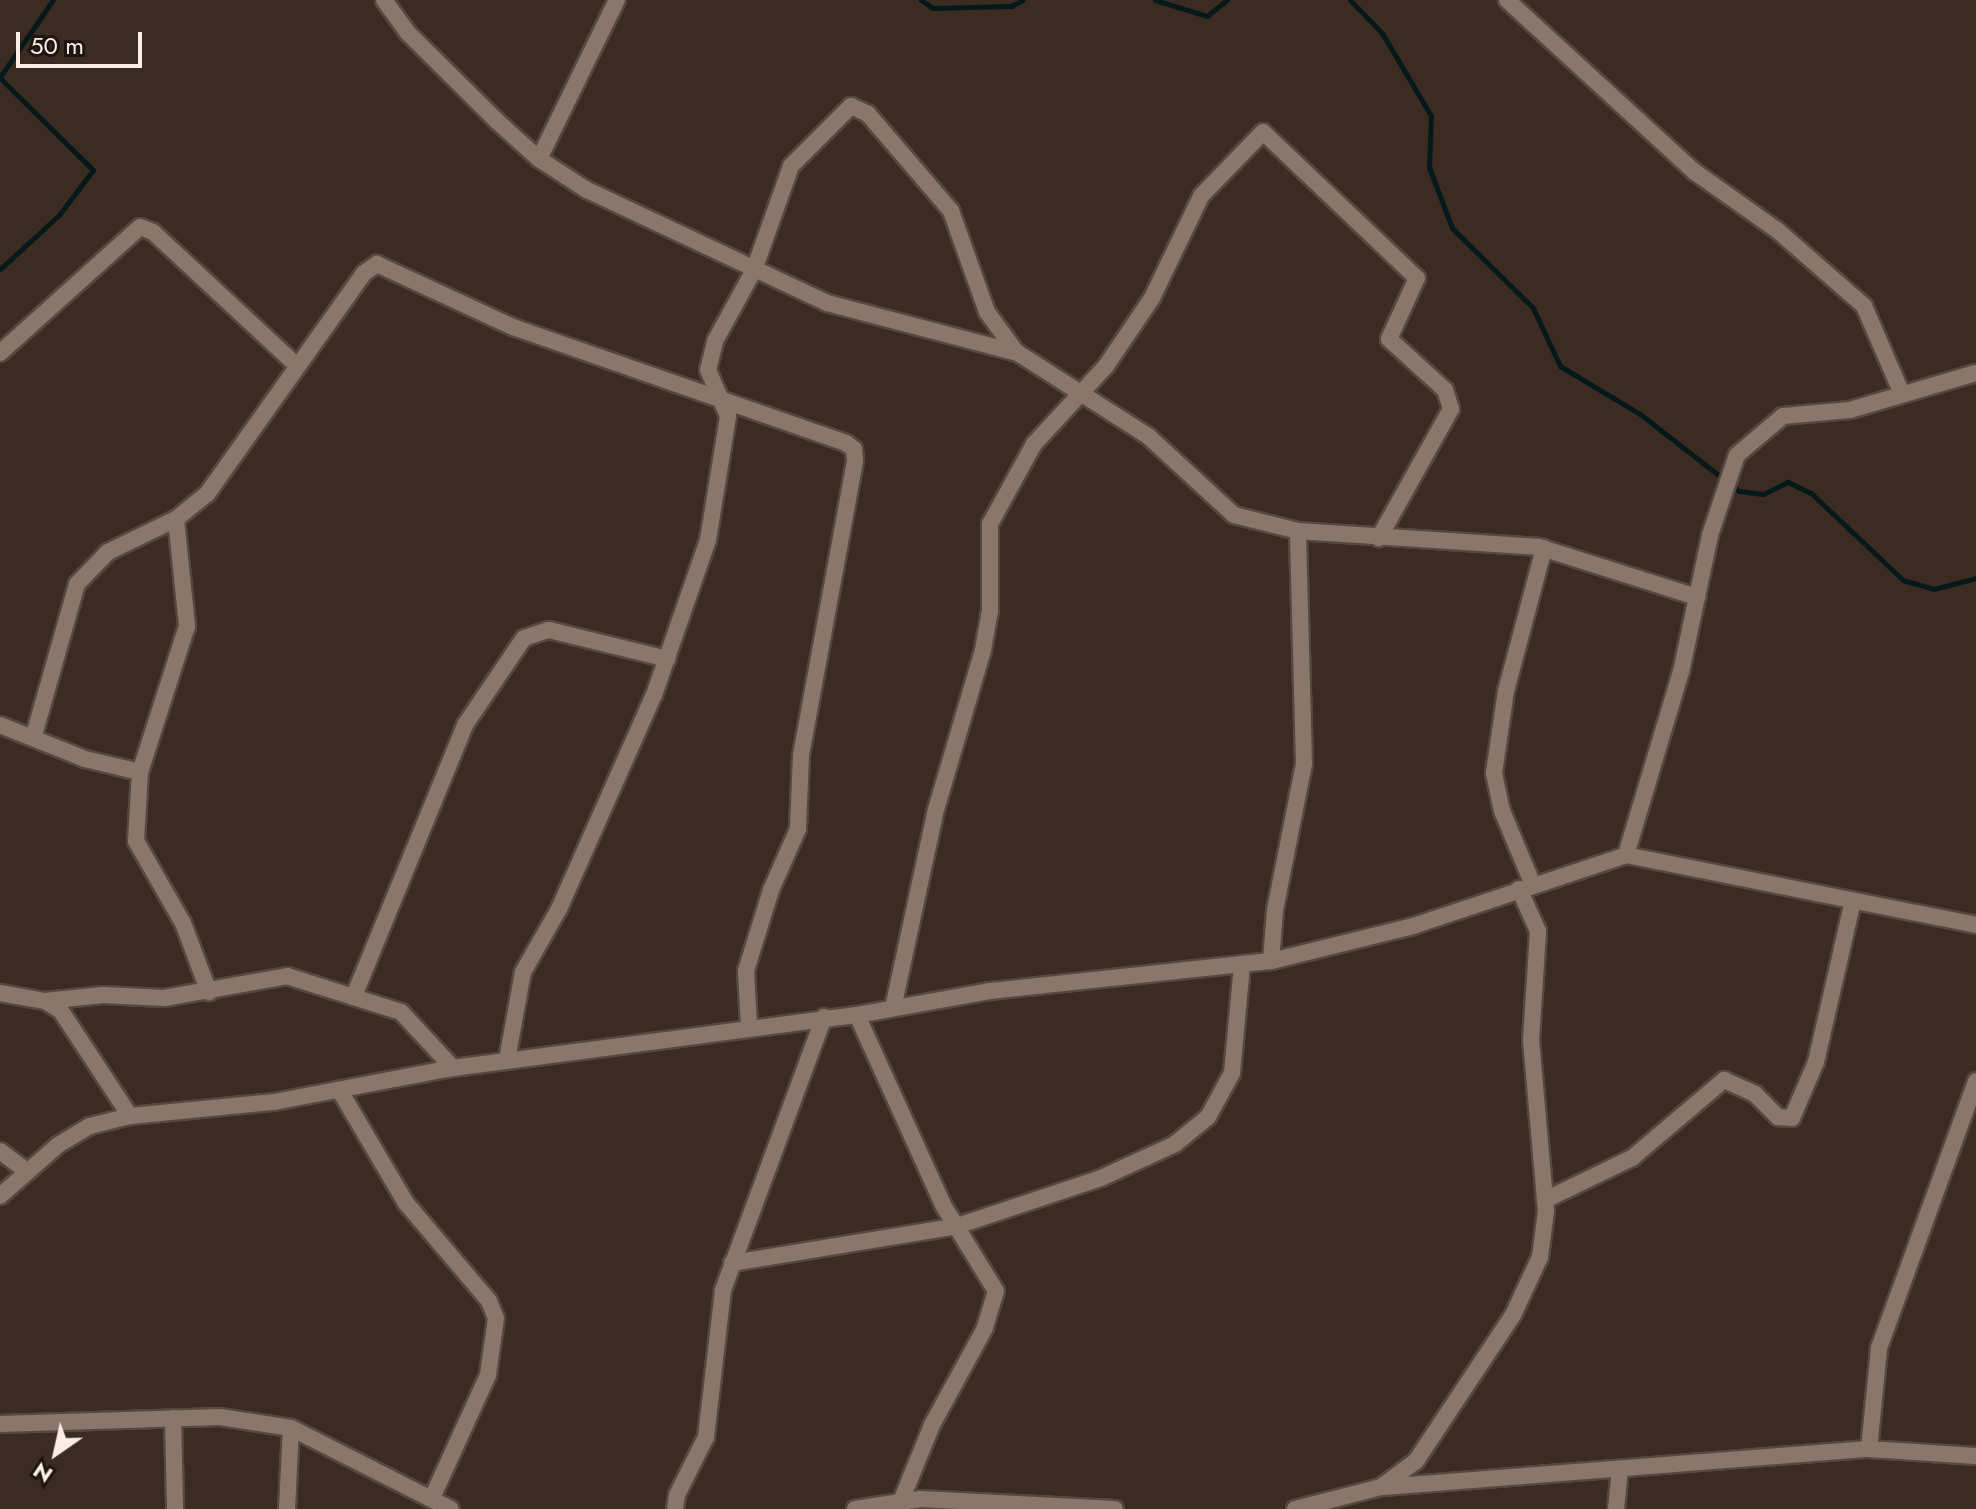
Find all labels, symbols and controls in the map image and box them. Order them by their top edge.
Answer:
scale bar [20,16,146,66]
text: 50 m [30,28,84,63]
north arrow [16,1413,96,1493]
text: N [26,1455,59,1491]

